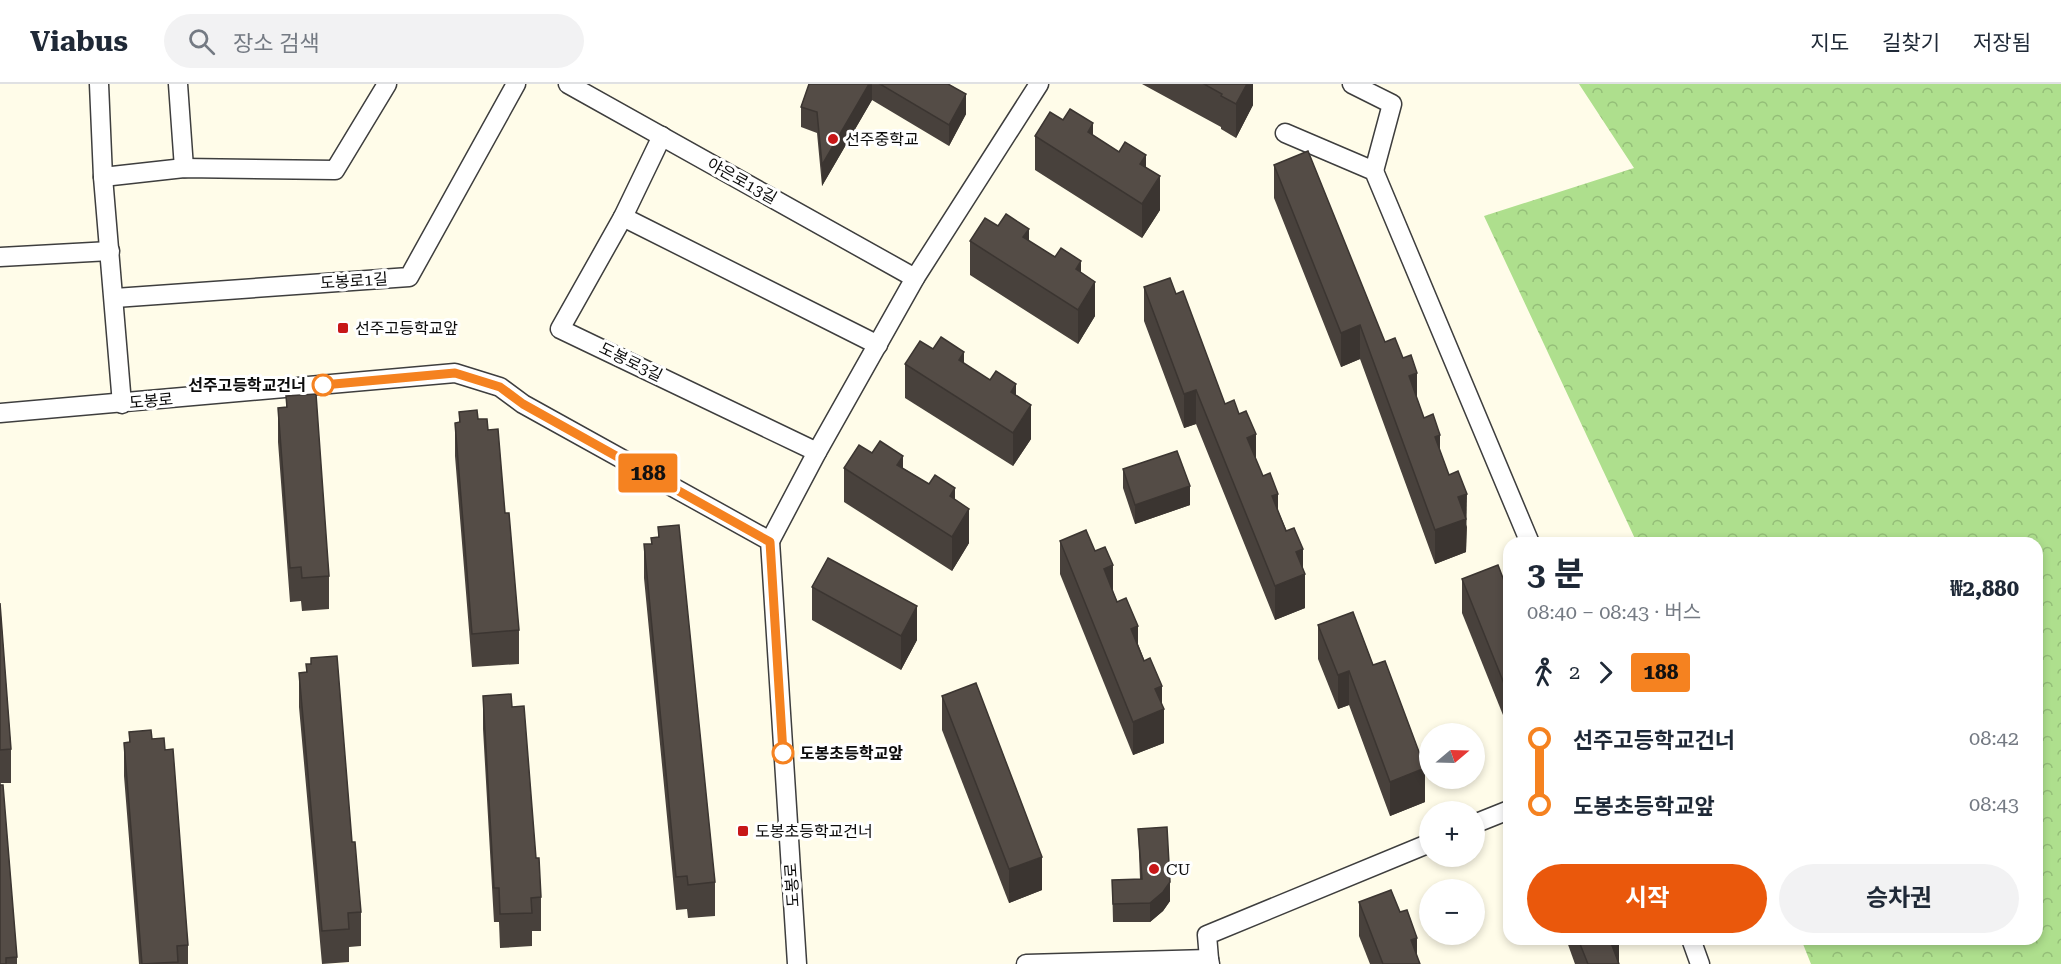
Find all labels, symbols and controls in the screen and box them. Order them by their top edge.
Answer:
search box [164,14,584,68]
text: Viabus [30,25,128,58]
icon: search [185,25,218,58]
text: 장소 검색 [233,31,319,56]
text: 지도 [1810,31,1849,55]
text: 길찾기 [1882,31,1940,55]
text: 저장됨 [1973,31,2031,55]
place label: 선주중학교 [845,130,919,149]
marker: 선주중학교 [826,132,840,146]
street label: 야은로13길 [704,154,780,208]
street label: 도봉로1길 [319,269,389,293]
place label: 선주고등학교앞 [355,319,458,338]
marker: 선주고등학교앞 [336,321,350,335]
street label: 도봉로3길 [596,339,666,385]
marker: 선주고등학교건너 [312,374,334,396]
place label: 선주고등학교건너 [188,376,306,395]
street label: 도봉로 [128,390,174,412]
line badge: 188 [614,454,682,492]
text: 188 [630,461,666,485]
text: 3 분 [1527,554,1584,593]
text: ₩2,880 [1950,576,2019,601]
text: 08:40 – 08:43 · 버스 [1527,600,1701,624]
icon: walk [1527,656,1560,689]
icon: forward [1589,656,1622,689]
text: 2 [1569,660,1580,684]
text: 188 [1643,660,1678,684]
north arrow [1419,723,1485,789]
map controls [1419,723,1485,945]
text: 08:42 [1969,726,2019,750]
text: 선주고등학교건너 [1573,728,1735,753]
marker: 도봉초등학교앞 [772,742,794,764]
place label: 도봉초등학교앞 [800,744,903,763]
text: 08:43 [1969,792,2019,816]
text: 도봉초등학교앞 [1573,794,1715,819]
button: + [1419,801,1485,867]
place label: 도봉초등학교건너 [755,822,873,841]
marker: 도봉초등학교건너 [736,824,750,838]
place label: CU [1166,860,1190,879]
street label: 도봉로 [781,862,803,908]
marker: CU [1147,862,1161,876]
button: 시작 [1527,864,1767,933]
button: 승차권 [1779,864,2019,933]
button: − [1419,879,1485,945]

